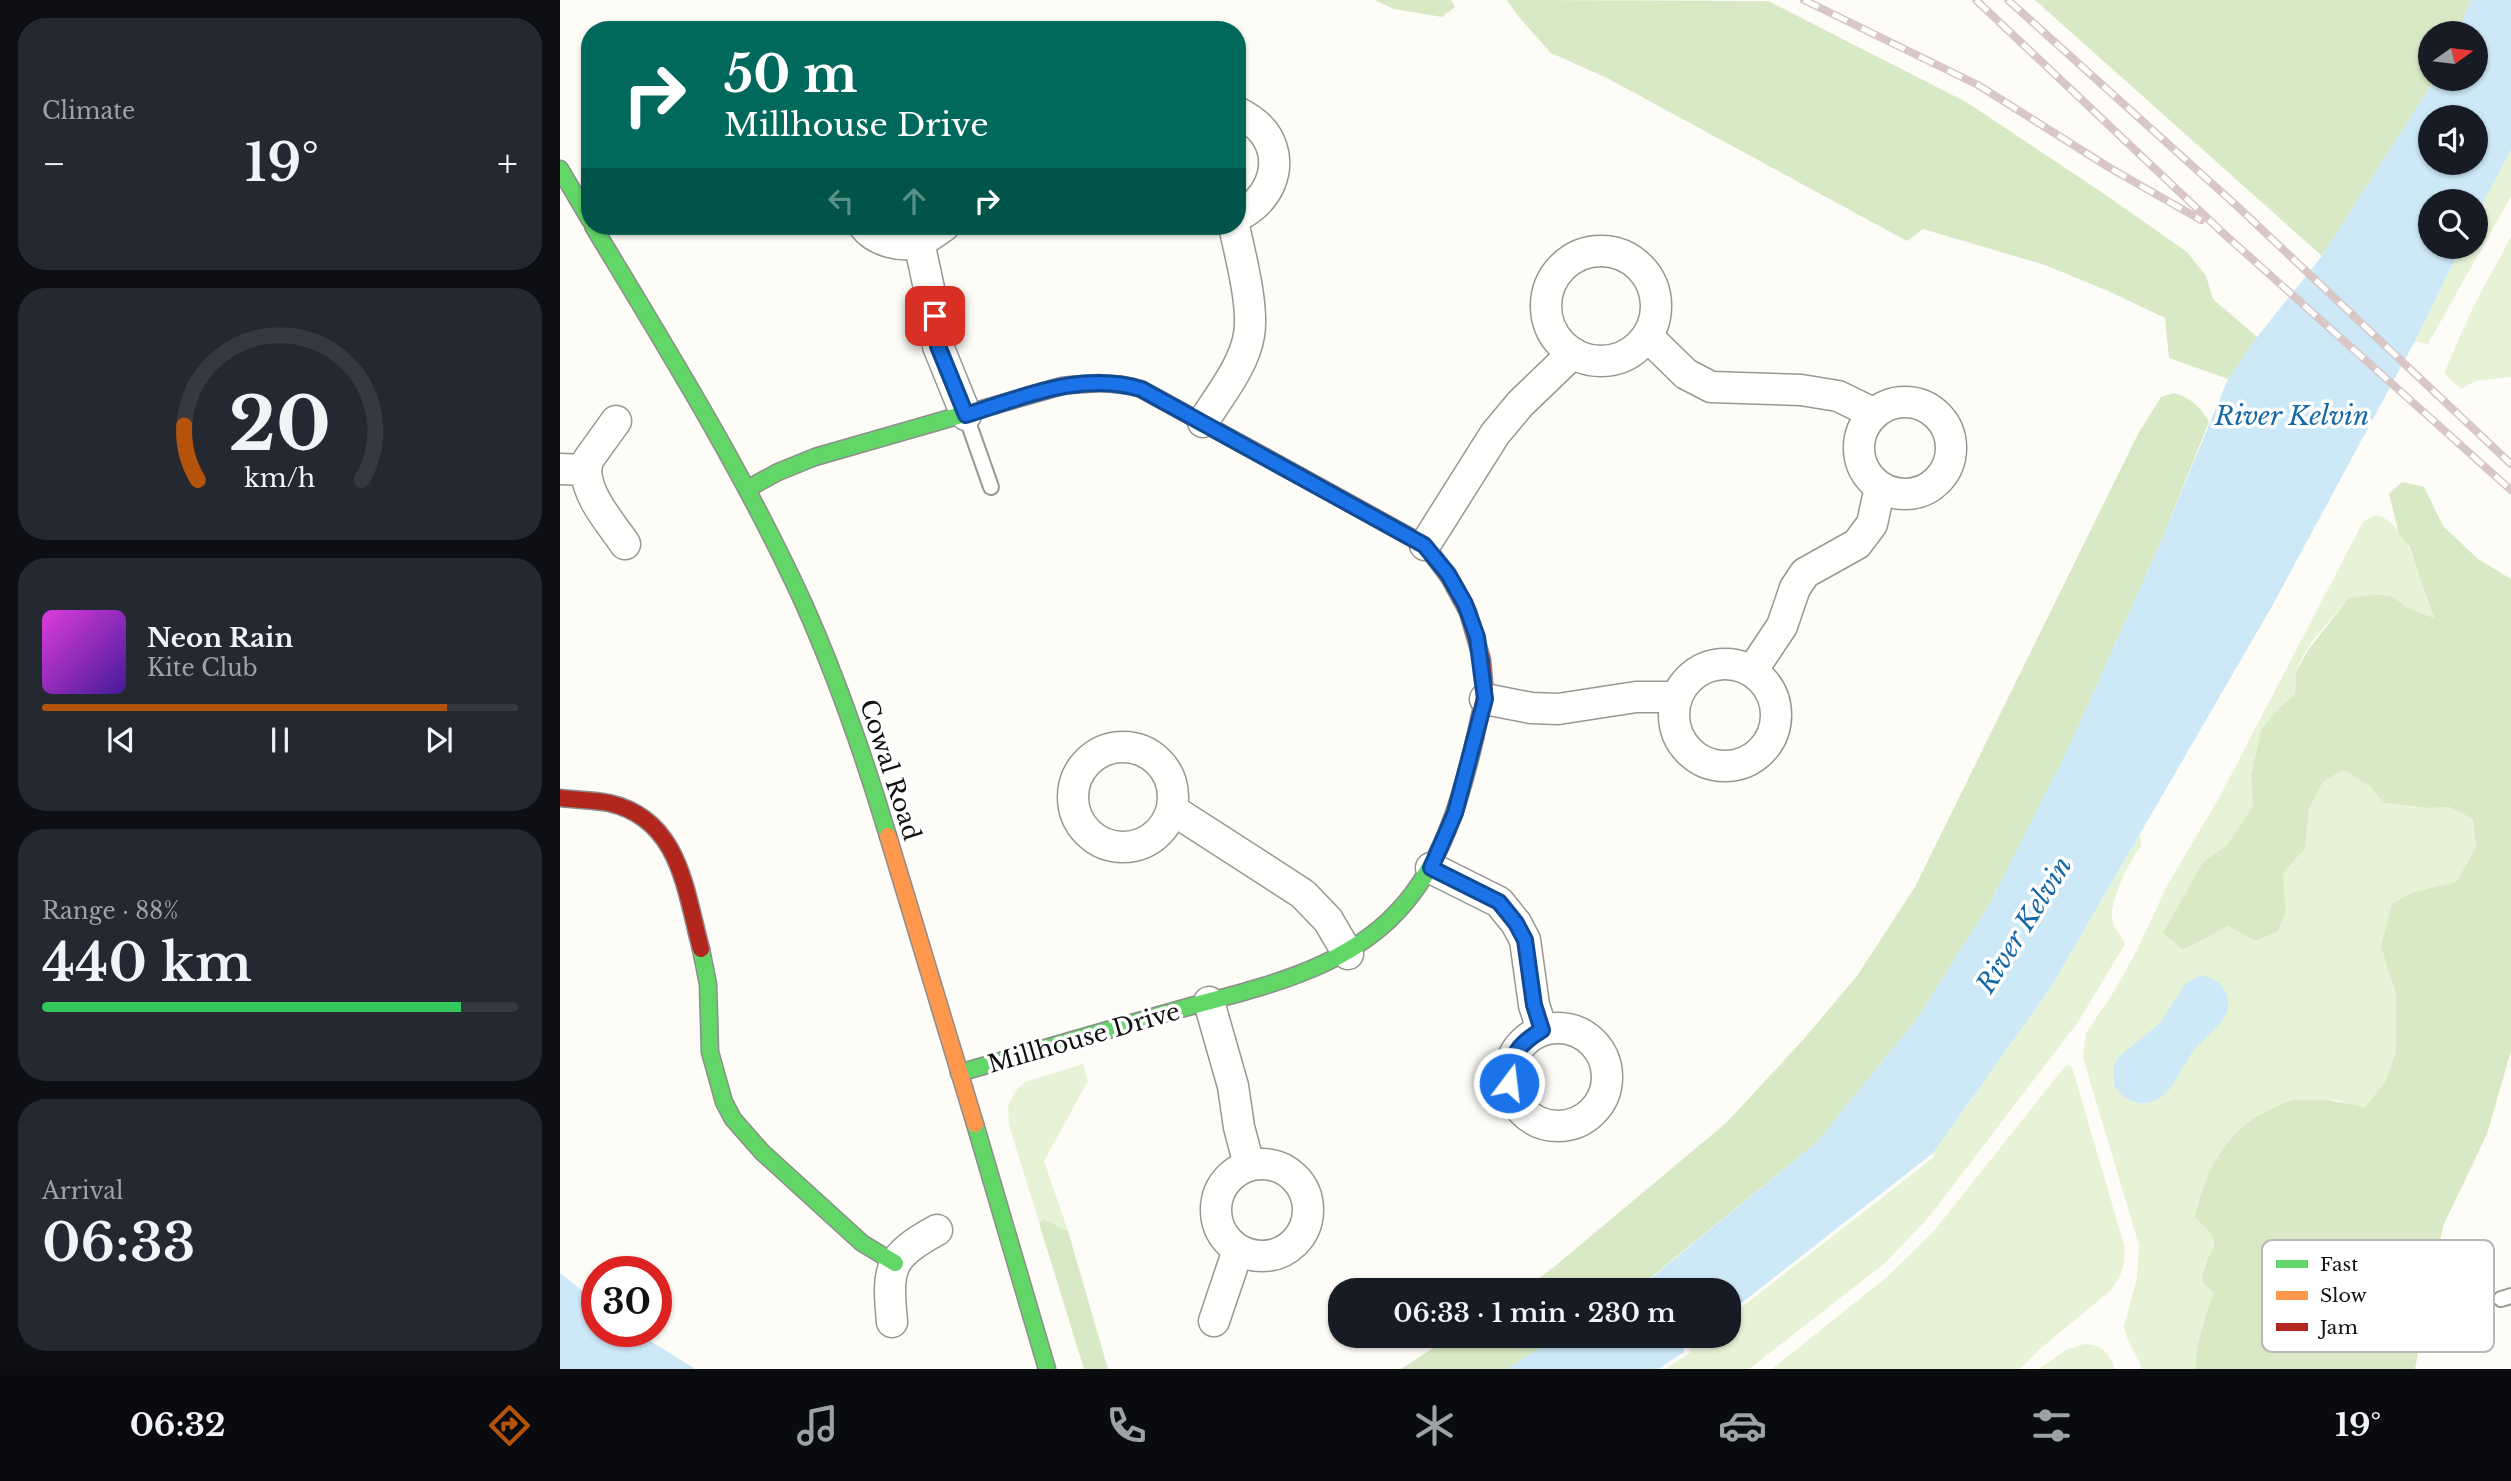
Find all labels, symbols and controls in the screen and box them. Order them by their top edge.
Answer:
north arrow [2418,21,2488,91]
map controls [2418,21,2488,259]
text: 50 m [724,44,857,105]
icon: right [609,49,700,140]
text: Climate [42,97,135,125]
text: Millhouse Drive [724,105,988,145]
button: sound [2418,105,2488,175]
text: 19° [244,131,319,195]
text: − [42,140,66,187]
text: + [497,140,518,187]
icon: left [822,182,860,220]
icon: ahead [895,182,933,220]
icon: right [968,182,1006,220]
button: search [2418,189,2488,259]
pin [905,286,965,346]
icon: arrive [916,297,954,335]
text: 20 [229,380,331,471]
water label: River Kelvin [2214,400,2369,432]
text: km/h [245,463,315,494]
text: Neon Rain [147,622,293,654]
text: Kite Club [147,654,258,682]
street label: Cowal Road [854,696,927,844]
icon: previous [102,721,140,759]
icon: pause [261,721,299,759]
icon: next [420,721,458,759]
water label: River Kelvin [1969,851,2078,1000]
text: Range · 88% [42,897,179,925]
text: 440 km [42,931,252,995]
street label: Millhouse Drive [985,996,1183,1079]
position arrow [1472,1046,1546,1120]
text: Arrival [42,1177,123,1205]
text: 06:33 [42,1211,195,1275]
legend [2262,1240,2494,1352]
text: Fast [2320,1253,2359,1276]
speed limit sign: 30 [581,1256,672,1347]
text: Slow [2320,1284,2367,1307]
text: 06:33 · 1 min · 230 m [1393,1297,1676,1329]
text: Jam [2317,1316,2358,1339]
icon: directions [485,1401,534,1450]
icon: music [793,1401,842,1450]
icon: phone [1102,1401,1151,1450]
icon: climate [1410,1401,1459,1450]
icon: car [1718,1401,1767,1450]
icon: filters [2027,1401,2076,1450]
text: 06:32 [130,1405,226,1445]
text: 19° [2335,1405,2381,1445]

